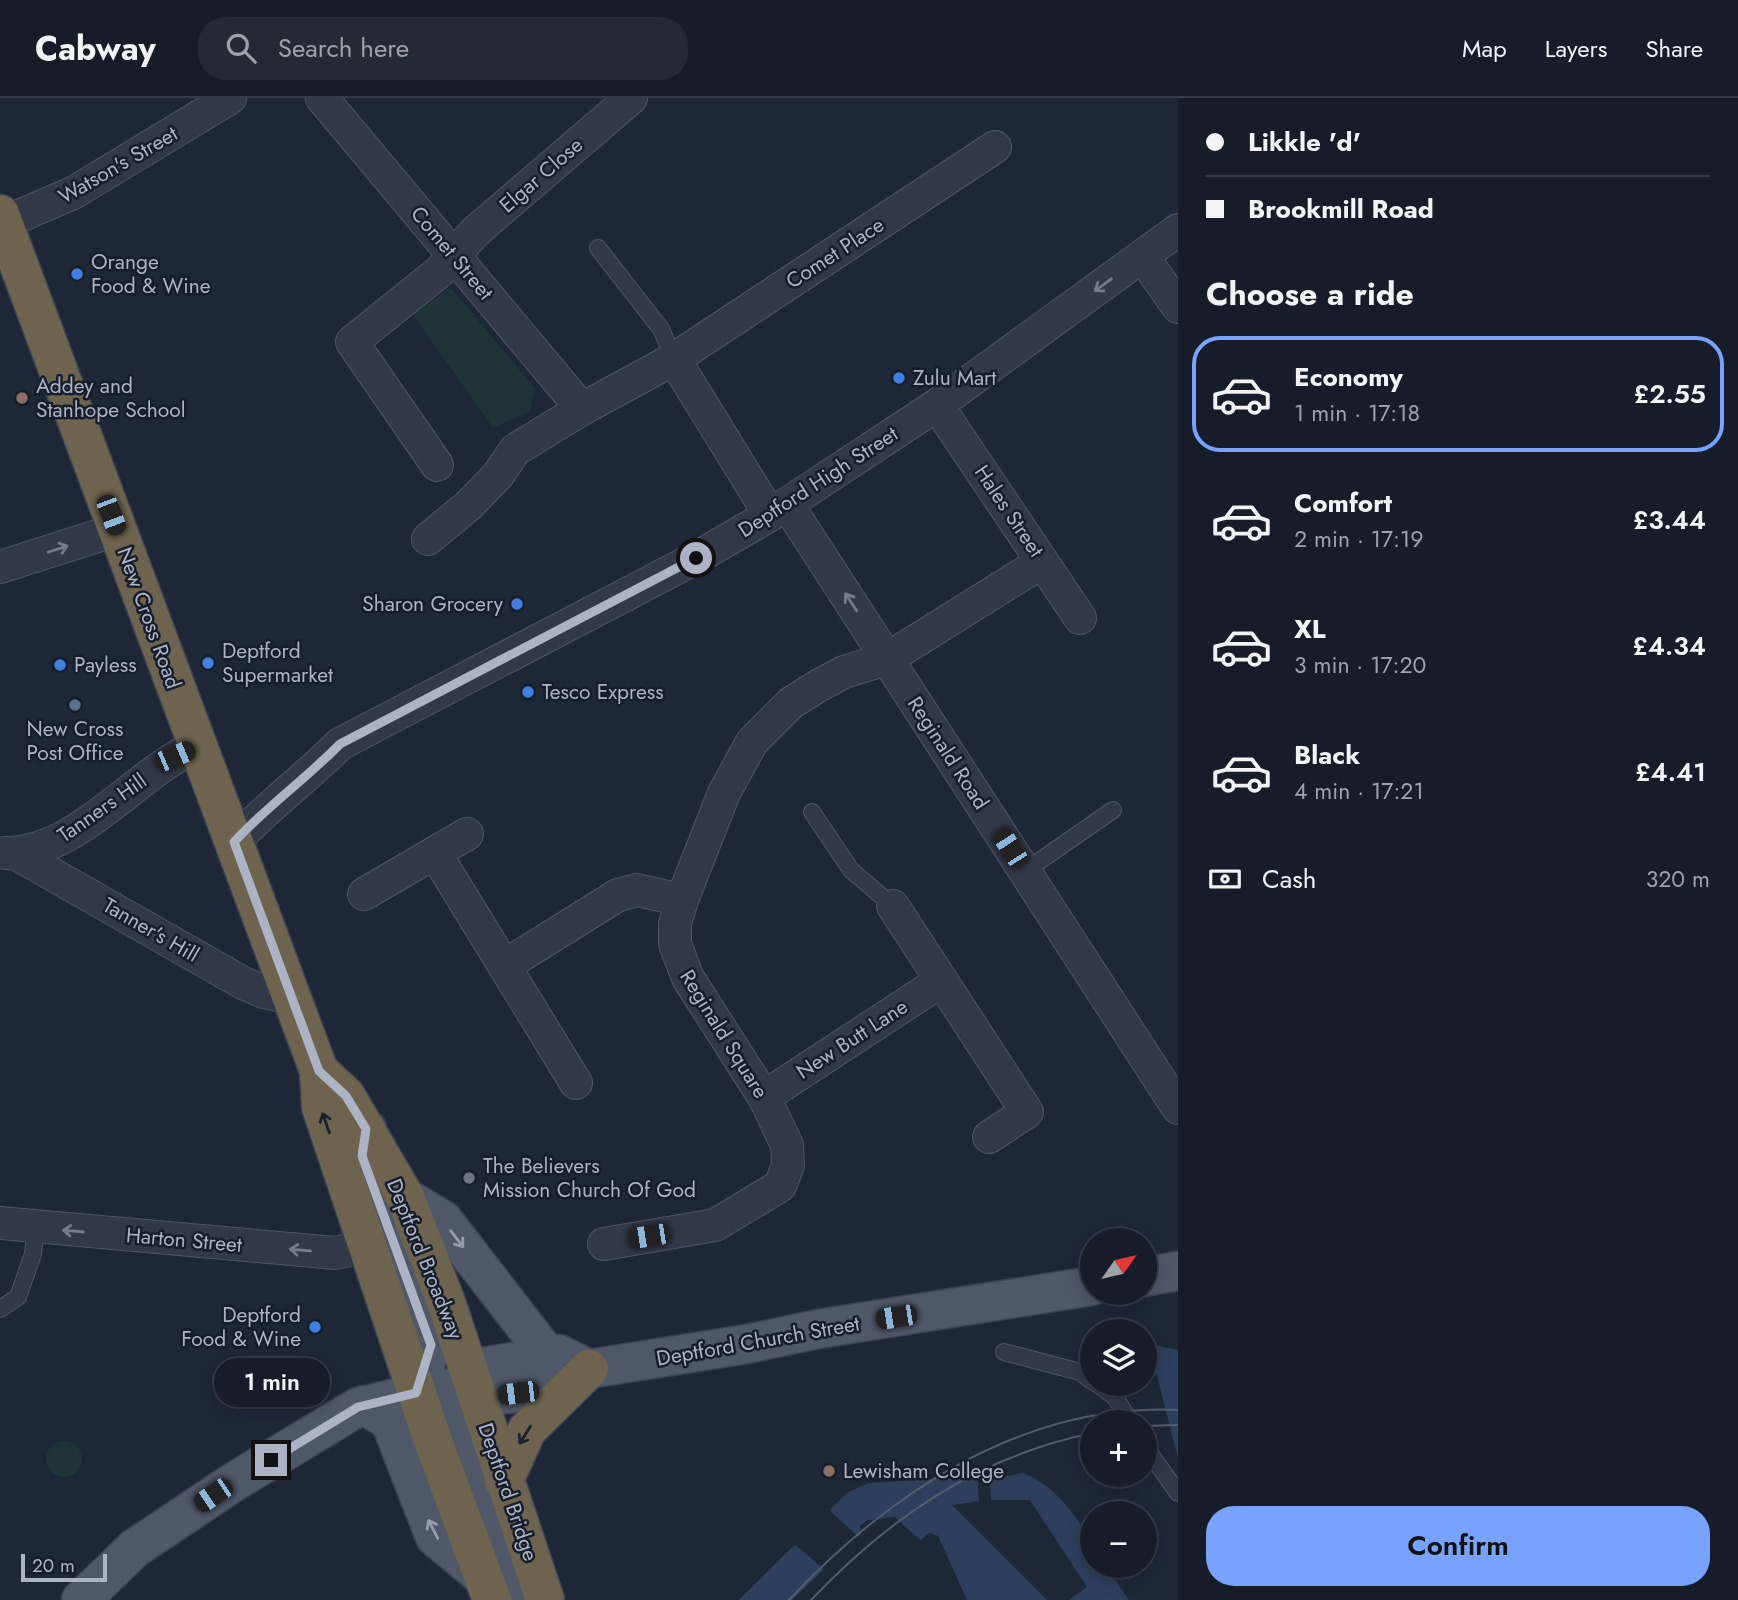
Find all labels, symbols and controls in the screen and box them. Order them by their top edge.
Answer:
search box [198,17,688,80]
text: Cabway [35,25,156,72]
icon: search [222,29,260,67]
text: Search here [278,29,409,67]
text: Map [1462,31,1507,66]
text: Layers [1545,31,1607,66]
text: Share [1645,31,1703,66]
street label: Watson's Street [53,119,183,211]
text: Likkle 'd' [1248,123,1361,161]
street label: Elgar Close [493,130,589,220]
text: Brookmill Road [1248,190,1434,228]
street label: Comet Street [404,200,500,306]
street label: Comet Place [780,210,890,296]
place label: Orange Food & Wine [91,247,211,301]
marker: Orange Food & Wine [69,266,85,282]
text: Choose a ride [1206,271,1414,317]
one-way arrow [1094,277,1113,292]
text: Economy [1294,358,1403,396]
place label: Zulu Mart [913,363,996,393]
icon: car [1210,363,1273,426]
marker: Zulu Mart [891,370,907,386]
place label: Addey and Stanhope School [36,371,186,425]
text: £2.55 [1634,375,1706,413]
marker: Addey and Stanhope School [14,390,30,406]
text: 1 min · 17:18 [1294,396,1420,430]
street label: Deptford High Street [732,419,904,545]
street label: Hales Street [967,459,1051,563]
text: Comfort [1294,484,1392,522]
icon: car [1210,489,1273,552]
car [94,492,129,538]
text: £3.44 [1633,501,1706,539]
text: 2 min · 17:19 [1294,522,1424,556]
one-way arrow [47,541,69,554]
route start [680,542,712,574]
street label: New Cross Road [109,543,189,693]
place label: Sharon Grocery [362,589,504,619]
one-way arrow [843,593,858,612]
marker: Sharon Grocery [509,596,525,612]
text: XL [1294,610,1326,648]
icon: car [1210,615,1273,678]
text: £4.34 [1632,627,1706,665]
place label: Deptford Supermarket [222,636,333,690]
text: 3 min · 17:20 [1294,648,1426,682]
place label: Payless [74,650,137,680]
marker: Deptford Supermarket [200,655,216,671]
marker: Payless [52,657,68,673]
place label: Tesco Express [542,677,664,707]
marker: Tesco Express [520,684,536,700]
street label: Reginald Road [900,691,996,815]
marker: New Cross Post Office [67,697,83,713]
place label: New Cross Post Office [26,714,124,768]
text: Black [1294,736,1360,774]
car [152,738,199,774]
icon: car [1210,741,1273,804]
text: £4.41 [1635,753,1706,791]
street label: Tanners Hill [51,766,153,850]
text: 4 min · 17:21 [1294,774,1424,808]
car [990,825,1031,871]
icon: cash [1206,860,1244,898]
text: Cash [1262,860,1316,898]
text: 320 m [1646,862,1710,896]
street label: Tanner's Hill [97,890,205,970]
street label: Reginald Square [672,964,776,1104]
street label: New Butt Lane [790,991,914,1086]
one-way arrow [319,1112,332,1134]
place label: The Believers Mission Church Of God [483,1151,696,1205]
marker: The Believers Mission Church Of God [461,1170,477,1186]
street label: Deptford Broadway [379,1174,471,1344]
street label: Harton Street [125,1220,243,1260]
car [627,1222,672,1250]
one-way arrow [62,1224,85,1237]
north arrow [1080,1228,1157,1306]
map controls [1080,1228,1157,1578]
one-way arrow [450,1229,465,1247]
one-way arrow [289,1243,311,1256]
place label: Deptford Food & Wine [181,1300,301,1354]
car [874,1303,919,1331]
street label: Deptford Church Street [654,1308,862,1374]
marker: Deptford Food & Wine [307,1319,323,1335]
button: layers [1080,1319,1157,1396]
callout: 1 min [213,1358,329,1408]
text: 1 min [244,1365,300,1399]
car [496,1380,541,1406]
button: + [1080,1410,1157,1487]
street label: Deptford Bridge [470,1419,546,1565]
one-way arrow [517,1425,531,1445]
route end [255,1444,287,1476]
place label: Lewisham College [843,1456,1004,1486]
marker: Lewisham College [821,1463,837,1479]
car [190,1475,237,1515]
button: − [1080,1501,1157,1578]
button: Confirm [1206,1506,1710,1586]
one-way arrow [426,1520,440,1540]
scale bar [21,1551,107,1583]
text: 20 m [32,1552,75,1579]

